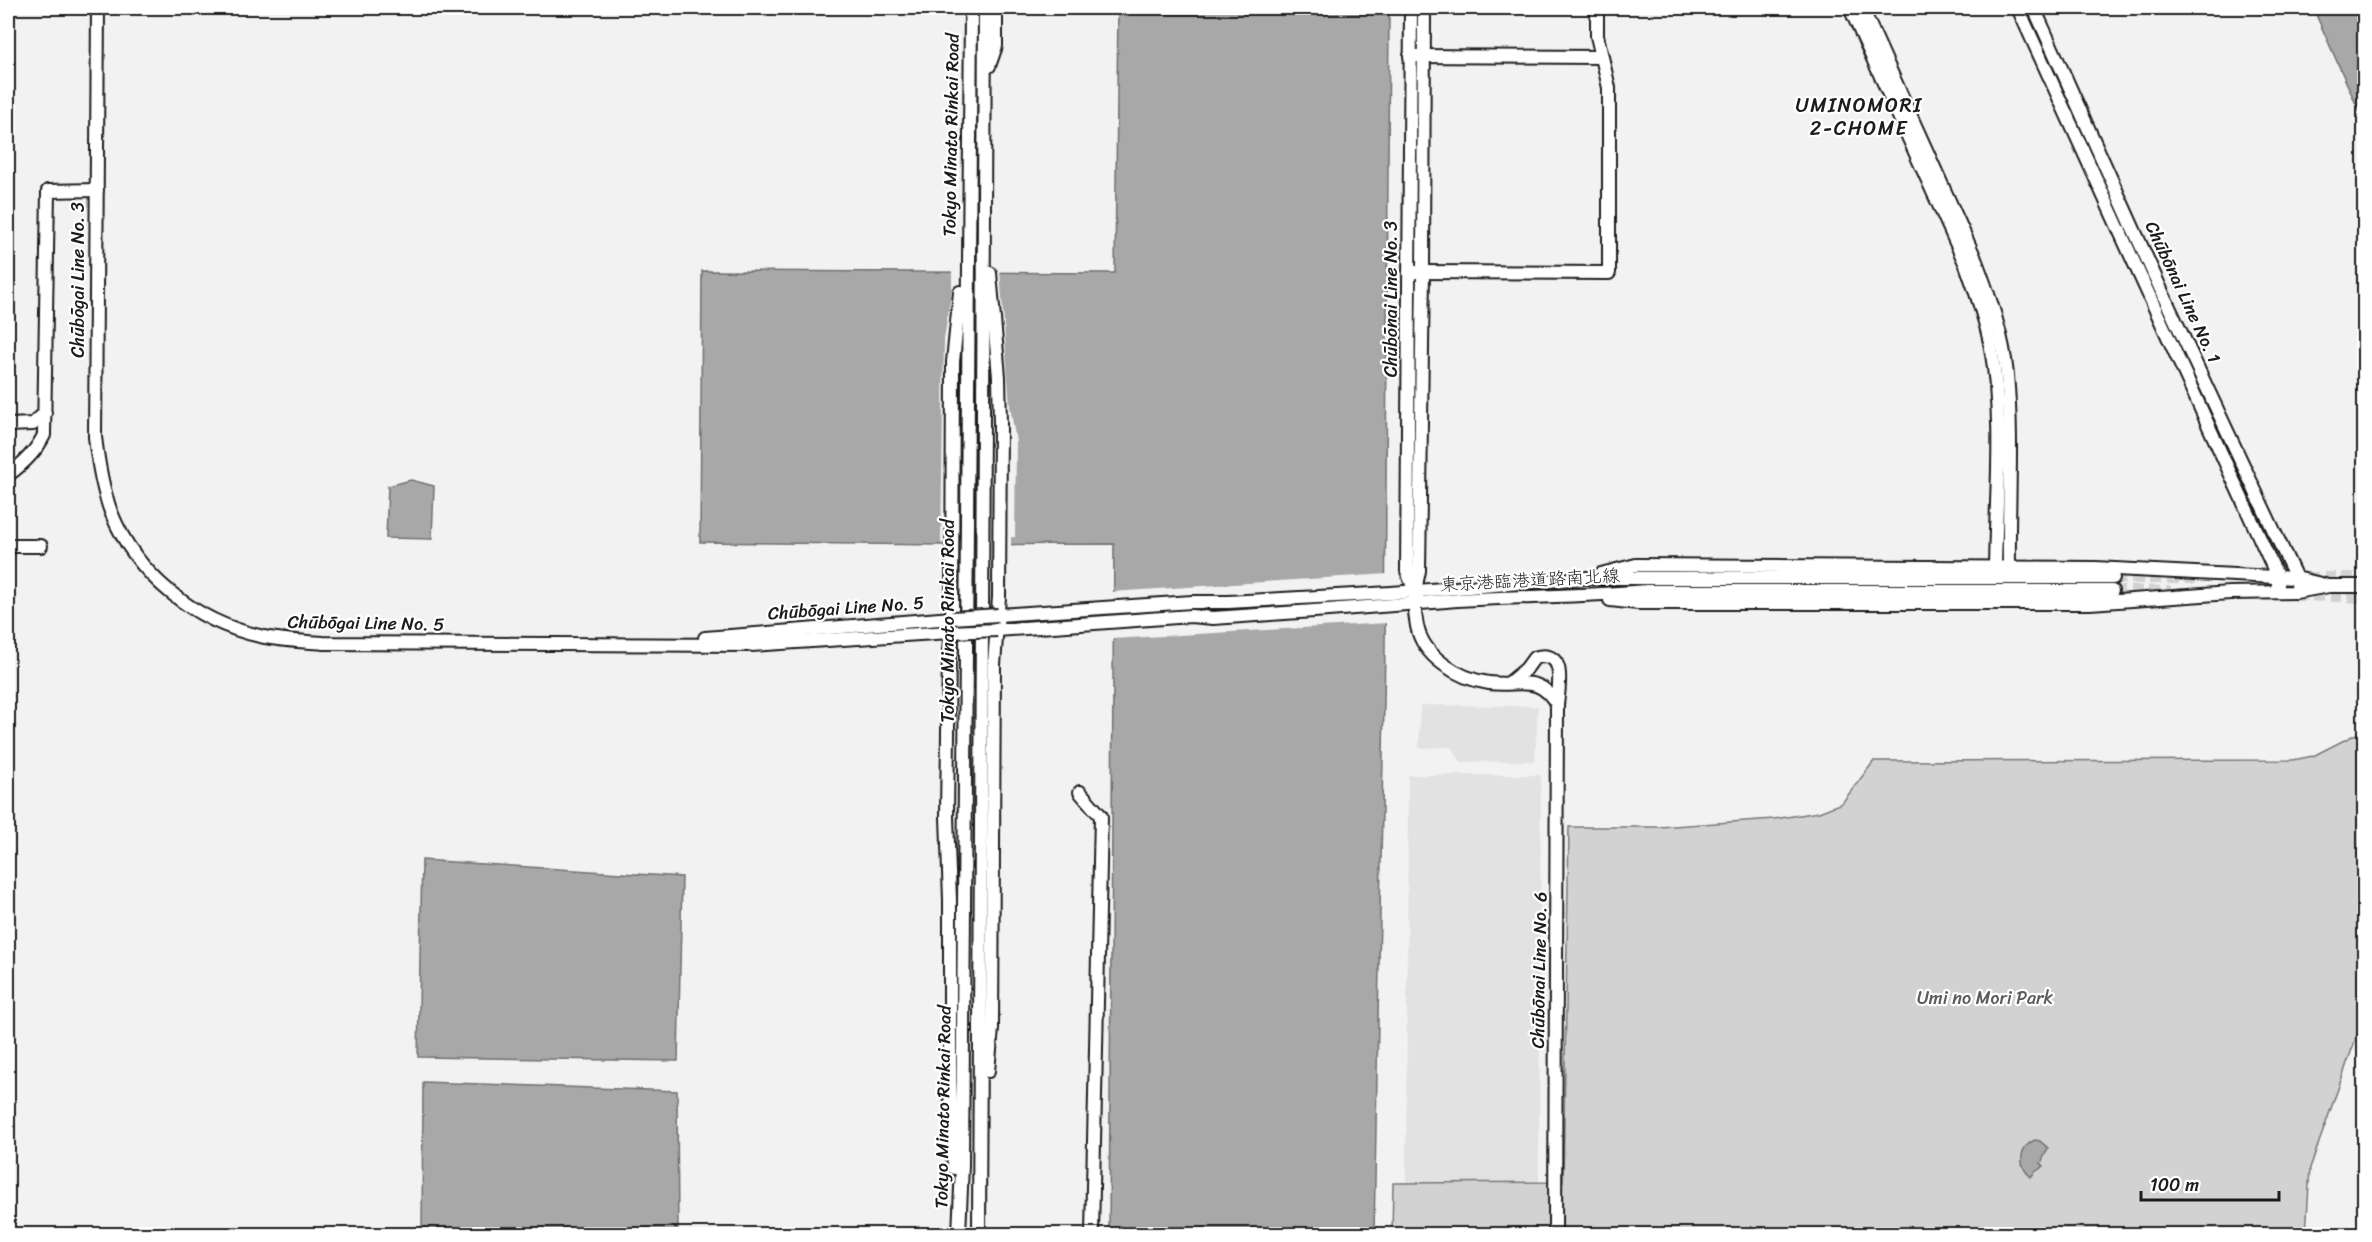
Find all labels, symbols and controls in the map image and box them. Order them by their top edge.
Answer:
street label: Tokyo Minato Rinkai Road [933,32,969,237]
district label: UMINOMORI 2-CHOME [1795,88,1923,146]
street label: Chūbōgai Line No. 3 [62,202,94,358]
street label: Chūbōnai Line No. 1 [2136,215,2230,369]
street label: Chūbōnai Line No. 3 [1375,221,1407,377]
street label: Tokyo Minato Rinkai Road [932,518,964,723]
street label: 東京港臨港道路南北線 [1439,559,1621,601]
street label: Chūbōgai Line No. 5 [767,587,925,629]
street label: Chūbōgai Line No. 5 [287,606,445,640]
street label: Chūbōnai Line No. 6 [1522,891,1556,1049]
park label: Umi no Mori Park [1917,982,2053,1014]
street label: Tokyo Minato Rinkai Road [925,1004,961,1209]
scale bar [2141,1164,2279,1202]
text: 100 m [2150,1169,2199,1201]

